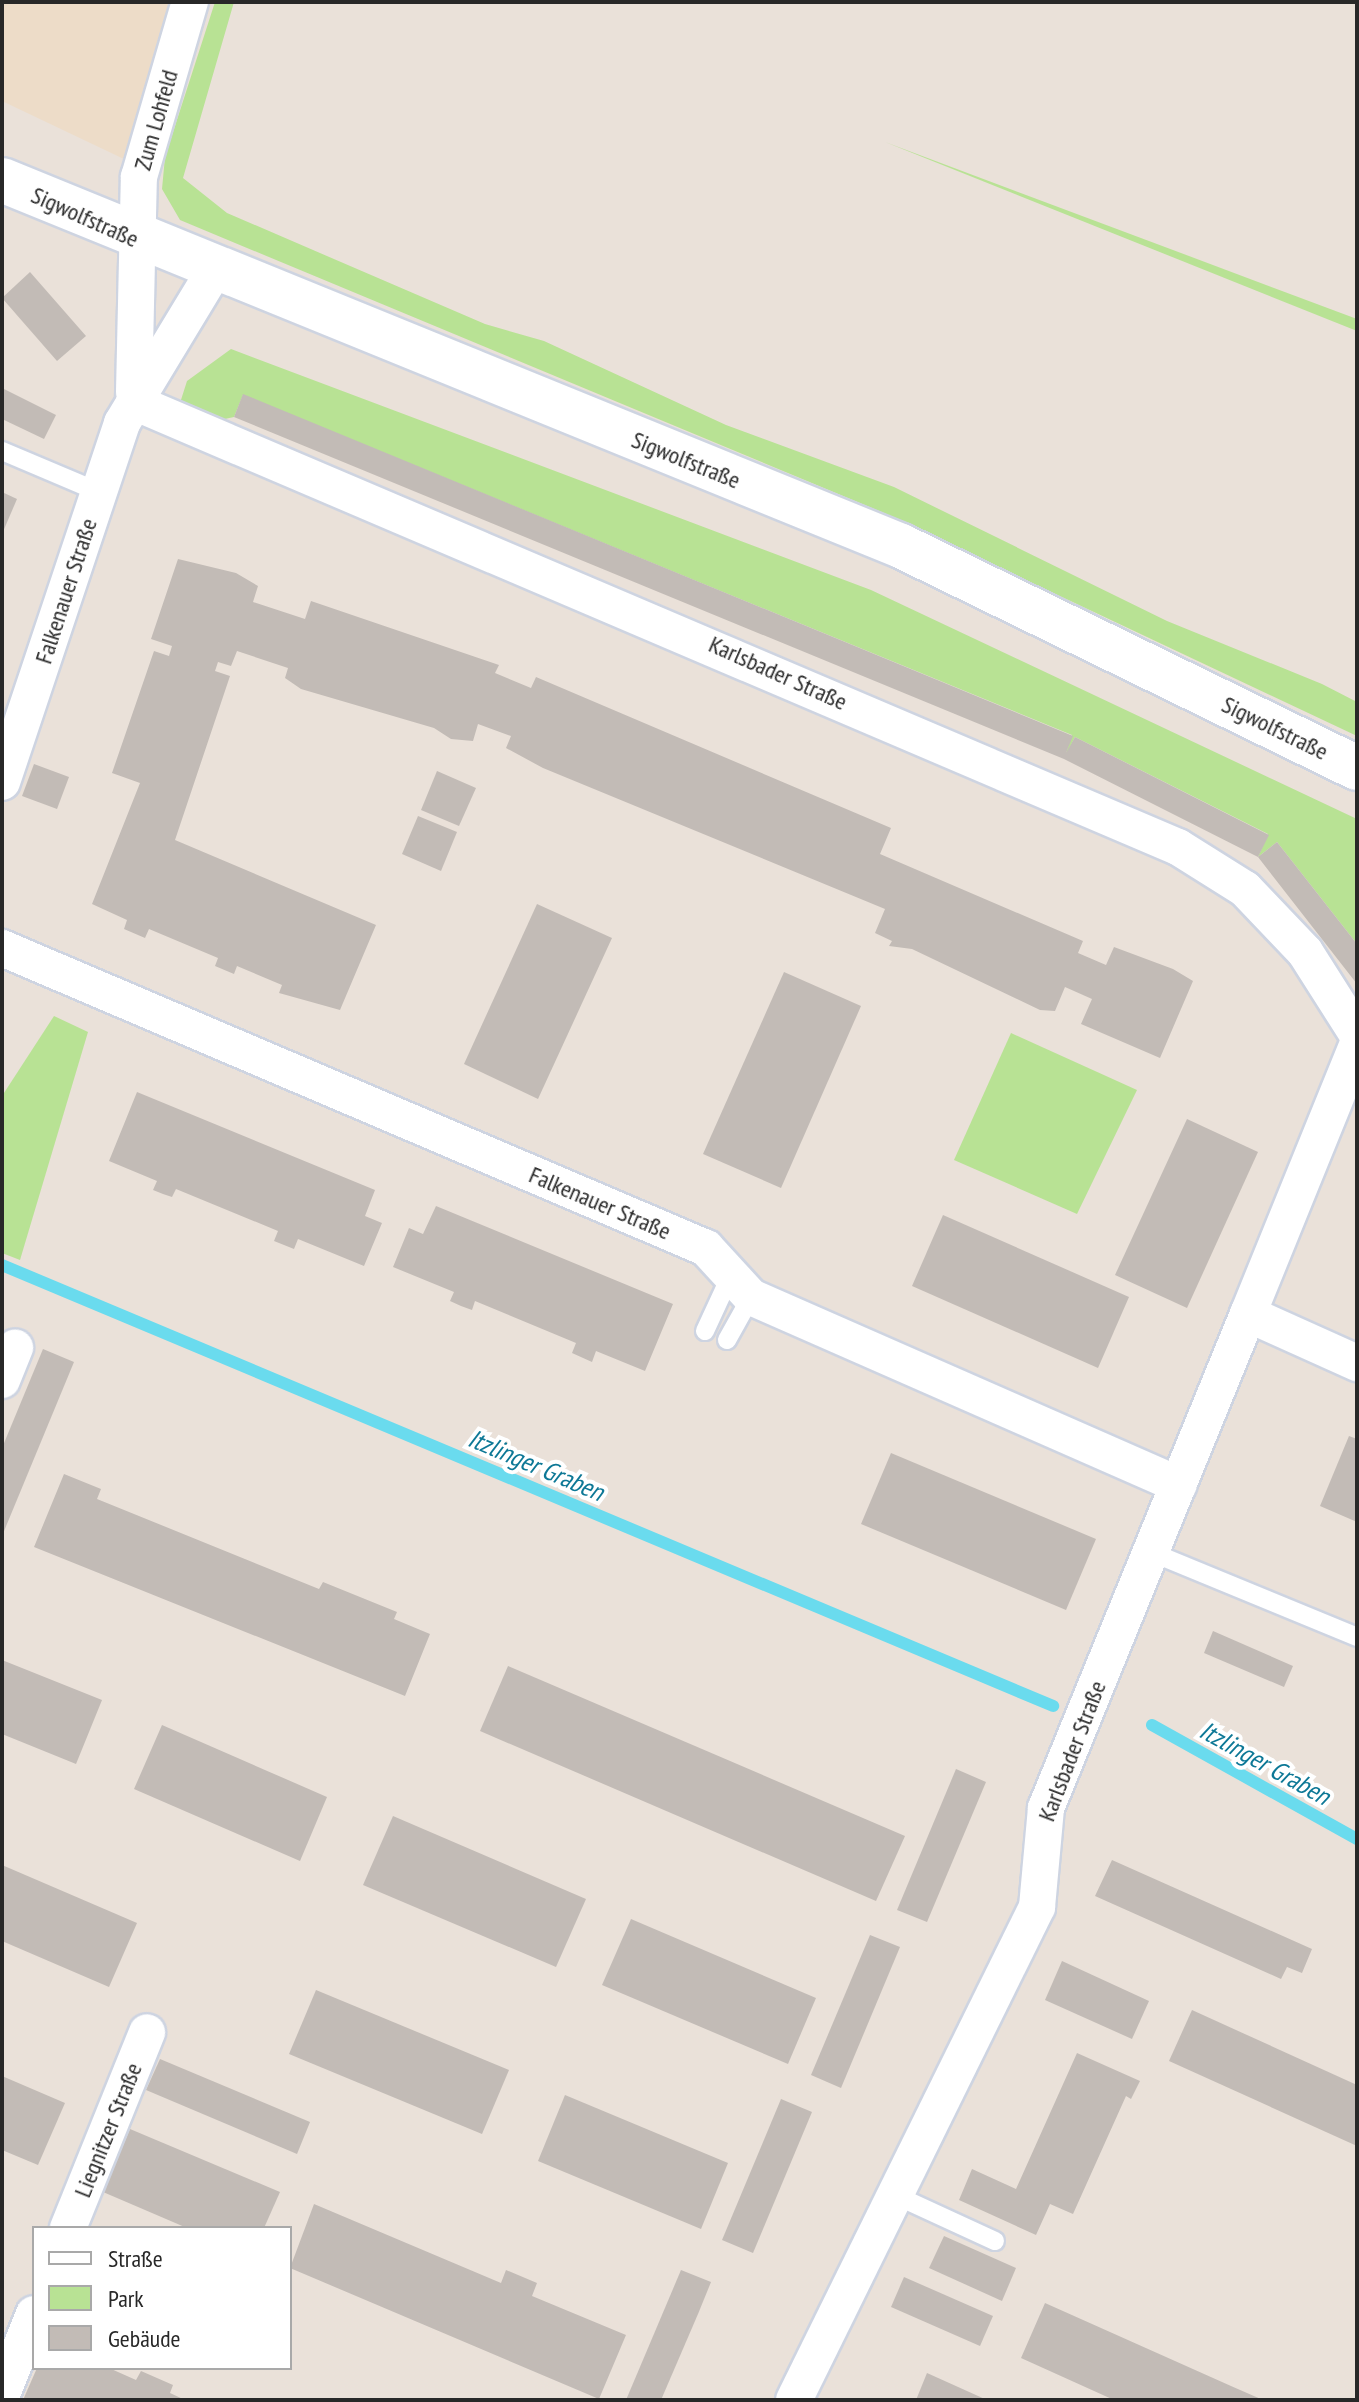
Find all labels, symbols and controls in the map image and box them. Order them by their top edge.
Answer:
street label: Zum Lohfeld [128,67,184,173]
street label: Sigwolfstraße [27,181,143,253]
street label: Sigwolfstraße [628,425,744,495]
street label: Falkenauer Straße [29,515,103,667]
street label: Karlsbader Straße [705,630,851,716]
street label: Sigwolfstraße [1217,690,1333,766]
street label: Falkenauer Straße [525,1160,675,1246]
water label: Itzlinger Graben [464,1422,608,1508]
street label: Karlsbader Straße [1032,1677,1112,1825]
water label: Itzlinger Graben [1194,1714,1336,1812]
street label: Liegnitzer Straße [68,2059,148,2201]
legend [32,2226,292,2370]
text: Straße [108,2243,163,2274]
text: Park [108,2283,144,2314]
text: Gebäude [108,2323,180,2354]

